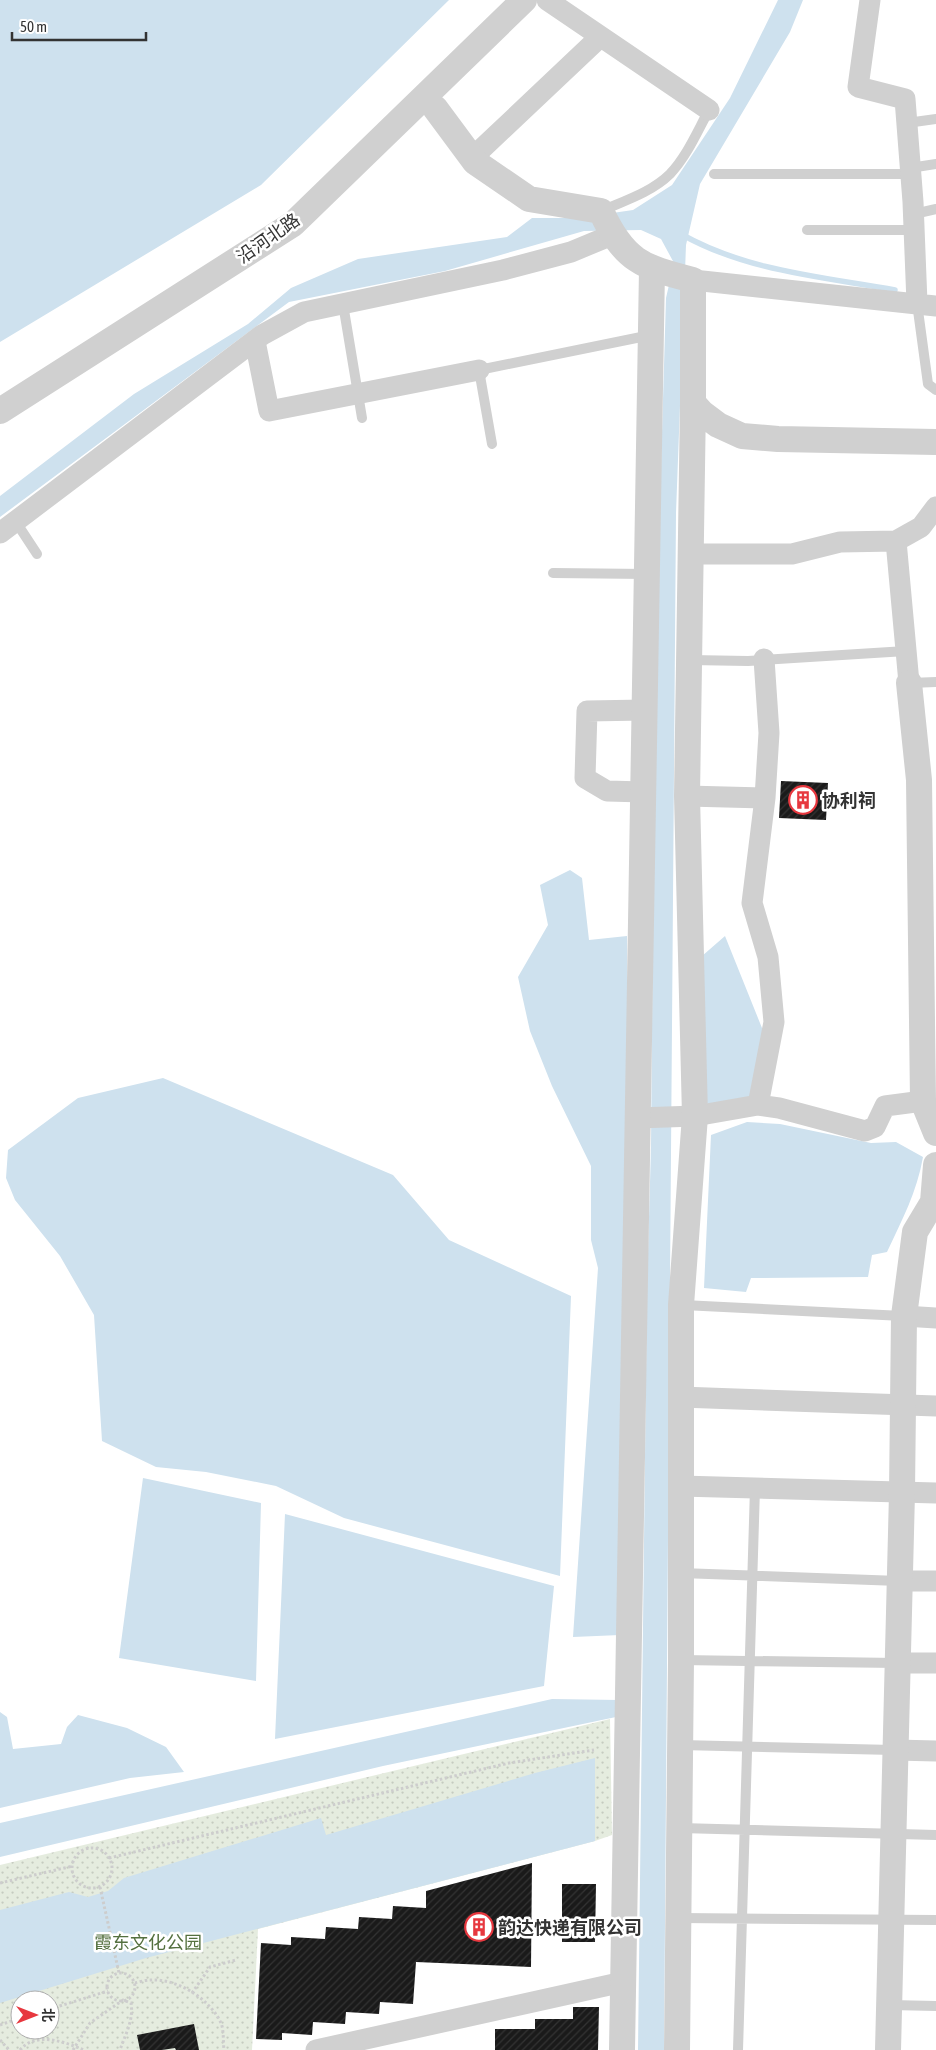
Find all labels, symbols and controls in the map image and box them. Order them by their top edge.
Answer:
scale bar [12,10,146,42]
text: 50 m [20,18,47,35]
street label: 沿河北路 [232,209,304,267]
building icon: 协利祠 [788,785,818,815]
place label: 协利祠 [822,790,876,811]
building icon: 韵达快递有限公司 [464,1912,494,1942]
place label: 韵达快递有限公司 [498,1917,642,1938]
park label: 霞东文化公园 [94,1932,202,1953]
north arrow [10,1990,60,2040]
text: 北 [40,2008,56,2022]

